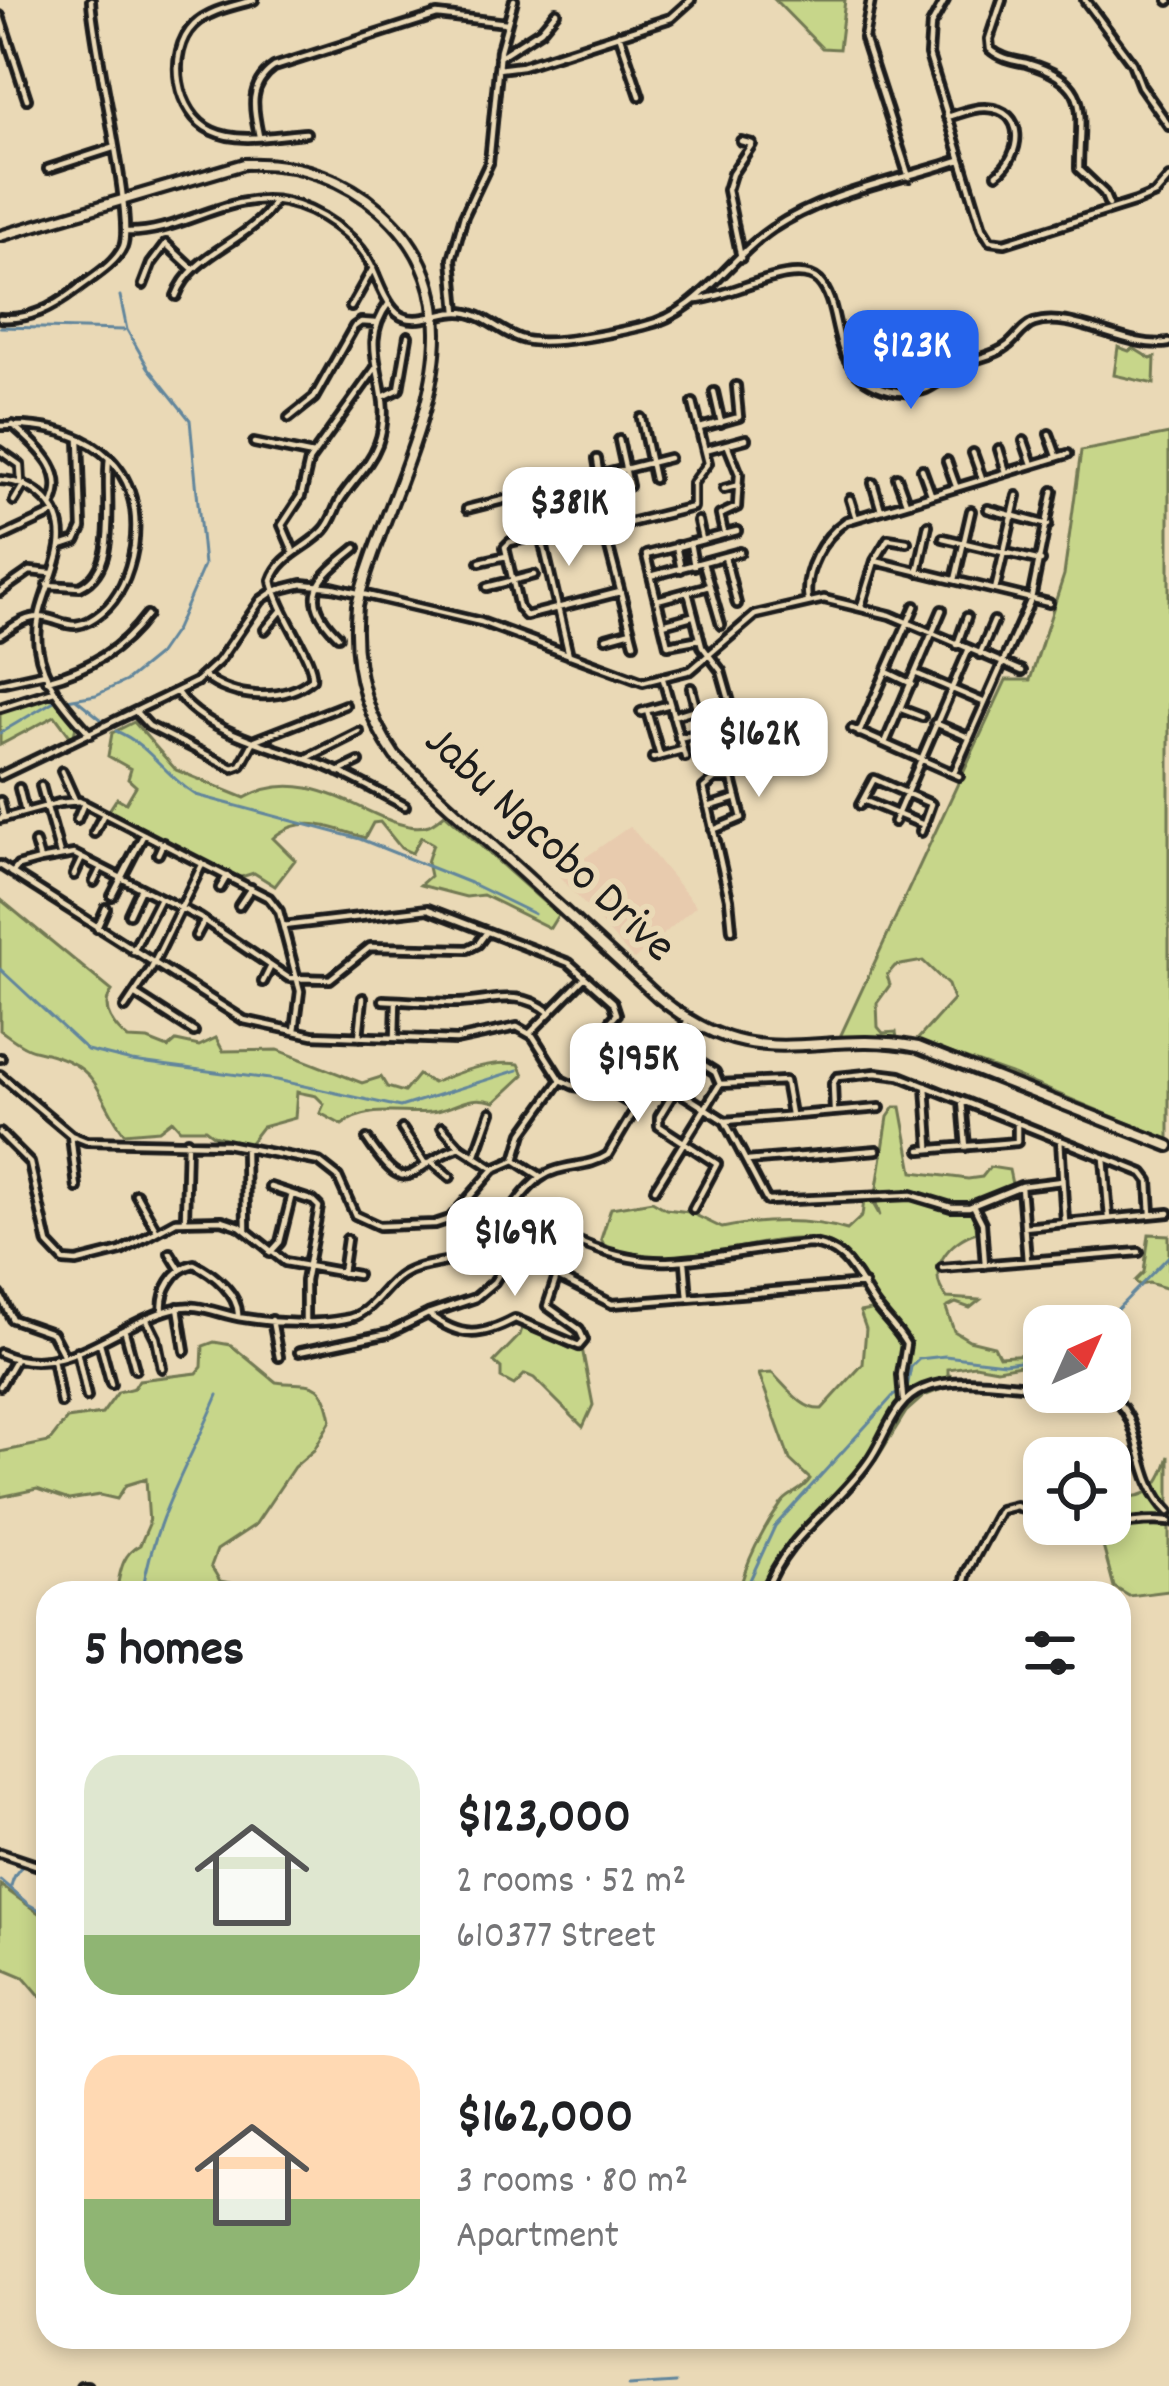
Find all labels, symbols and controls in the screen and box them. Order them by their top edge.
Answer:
pin: $123K [827,310,995,412]
text: $123K [871,321,951,376]
pin: $381K [485,467,653,569]
text: $381K [529,478,609,533]
pin: $162K [675,698,843,800]
text: $162K [718,709,800,764]
street label: Jabu Ngcobo Drive [406,710,690,982]
pin: $195K [554,1023,722,1125]
text: $195K [597,1034,679,1089]
pin: $169K [431,1197,599,1299]
text: $169K [473,1208,557,1263]
north arrow [1023,1305,1131,1413]
map controls [1023,1305,1131,1545]
button: locate [1023,1437,1131,1545]
text: 5 homes [84,1617,244,1689]
icon: filters [1017,1620,1083,1686]
text: $123,000 [456,1784,631,1856]
icon: home [180,1803,324,1947]
text: 2 rooms · 52 m² [456,1856,686,1911]
text: 610377 Street [456,1911,656,1966]
text: $162,000 [456,2084,633,2156]
icon: home [180,2103,324,2247]
text: 3 rooms · 80 m² [456,2156,688,2211]
text: Apartment [456,2211,619,2266]

